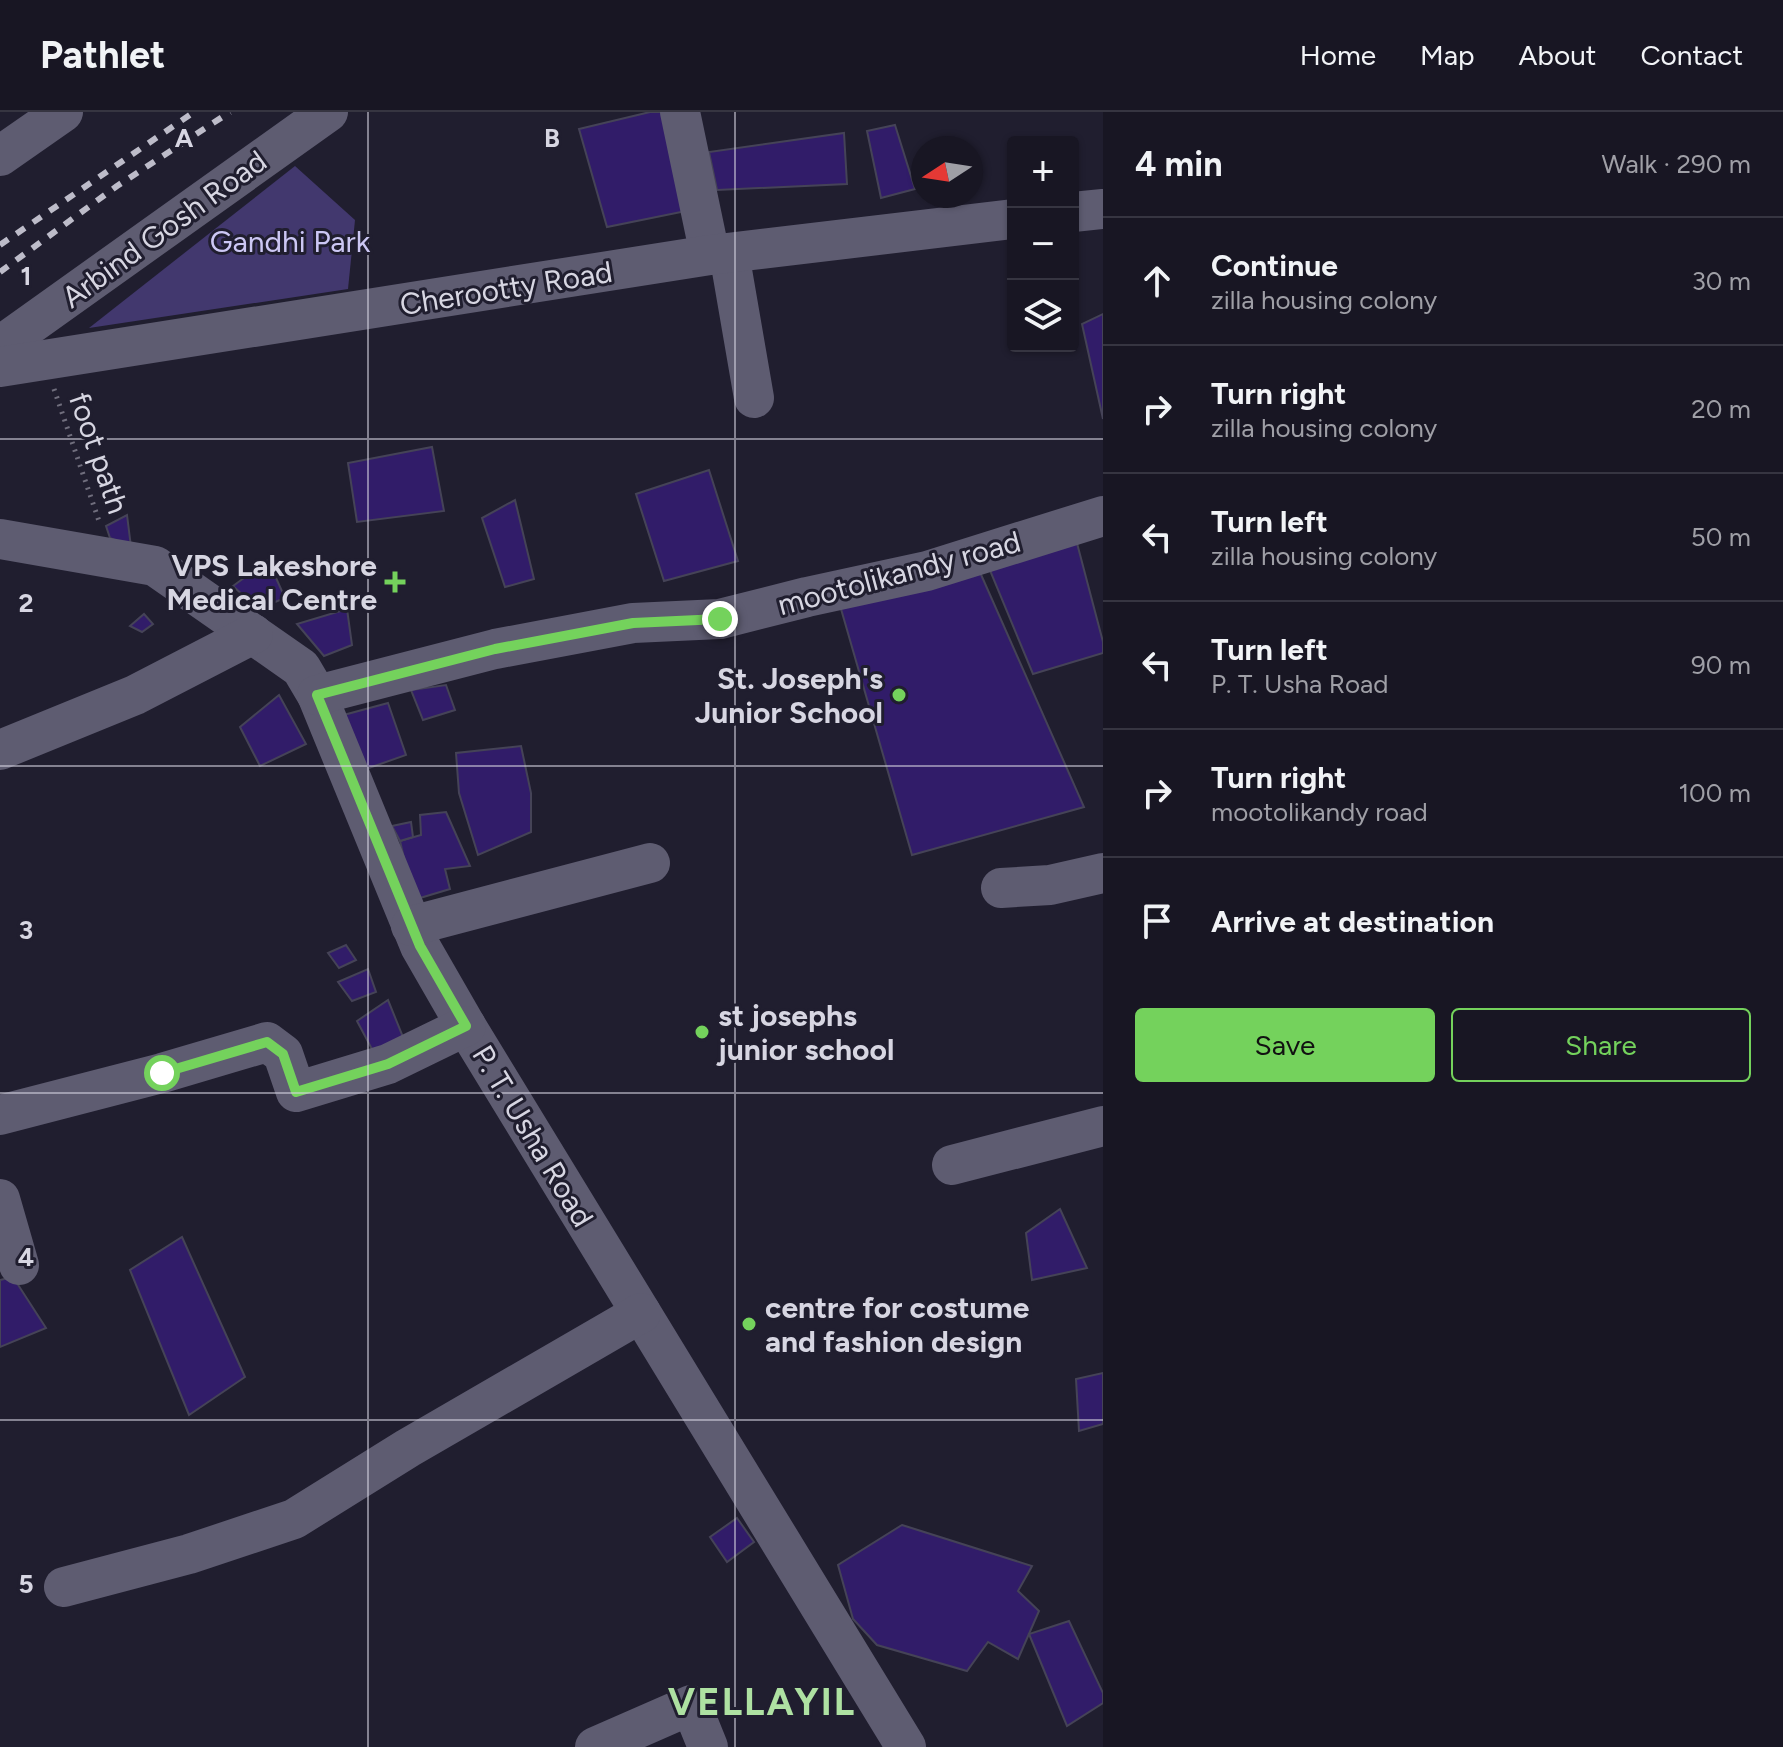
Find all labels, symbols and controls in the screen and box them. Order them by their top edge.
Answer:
text: Pathlet [40,32,165,78]
text: Home [1300,38,1376,72]
text: Map [1420,38,1475,72]
text: About [1519,38,1596,72]
text: Contact [1640,38,1743,72]
text: A [175,122,194,154]
text: B [544,122,560,154]
north arrow [911,136,983,208]
map controls [1007,136,1079,352]
button: + [1007,136,1079,208]
street label: Arbind Gosh Road [54,142,274,316]
text: 4 min [1135,144,1222,185]
text: Walk · 290 m [1602,148,1751,180]
button: − [1007,208,1079,280]
park label: Gandhi Park [210,223,371,260]
text: Continue [1211,247,1338,284]
street label: Cherootty Road [397,253,615,323]
icon: ahead [1135,259,1179,303]
text: 1 [21,260,31,292]
text: 30 m [1692,265,1751,297]
button: layers [1007,280,1079,352]
text: zilla housing colony [1211,284,1437,316]
text: Turn right [1211,375,1346,412]
icon: right [1135,387,1179,431]
street label: foot path [61,388,137,518]
text: 20 m [1691,393,1751,425]
text: zilla housing colony [1211,412,1437,444]
text: Turn left [1211,503,1328,540]
icon: left [1135,515,1179,559]
text: 50 m [1691,521,1751,553]
street label: mootolikandy road [773,523,1025,623]
text: zilla housing colony [1211,540,1437,572]
place label: VPS Lakeshore Medical Centre [167,547,377,618]
marker: VPS Lakeshore Medical Centre [384,571,406,593]
text: 2 [18,587,34,619]
route end [702,601,738,637]
text: Turn left [1211,631,1328,668]
icon: left [1135,643,1179,687]
text: 90 m [1691,649,1751,681]
place label: St. Joseph's Junior School [695,660,883,731]
text: P. T. Usha Road [1211,668,1389,700]
marker: St. Joseph's Junior School [890,686,908,704]
text: Turn right [1211,759,1346,796]
icon: right [1135,771,1179,815]
text: 100 m [1678,777,1751,809]
text: mootolikandy road [1211,796,1428,828]
icon: arrive [1135,899,1179,943]
text: Arrive at destination [1211,903,1494,940]
text: 3 [19,914,33,946]
place label: st josephs junior school [716,997,894,1068]
button: Save [1135,1008,1435,1082]
button: Share [1451,1008,1751,1082]
marker: st josephs junior school [693,1023,711,1041]
street label: P. T. Usha Road [464,1039,602,1233]
route start [144,1055,180,1091]
text: 4 [18,1241,34,1273]
place label: centre for costume and fashion design [765,1289,1030,1360]
marker: centre for costume and fashion design [740,1315,758,1333]
text: 5 [18,1568,34,1600]
district label: VELLAYIL [668,1679,856,1725]

